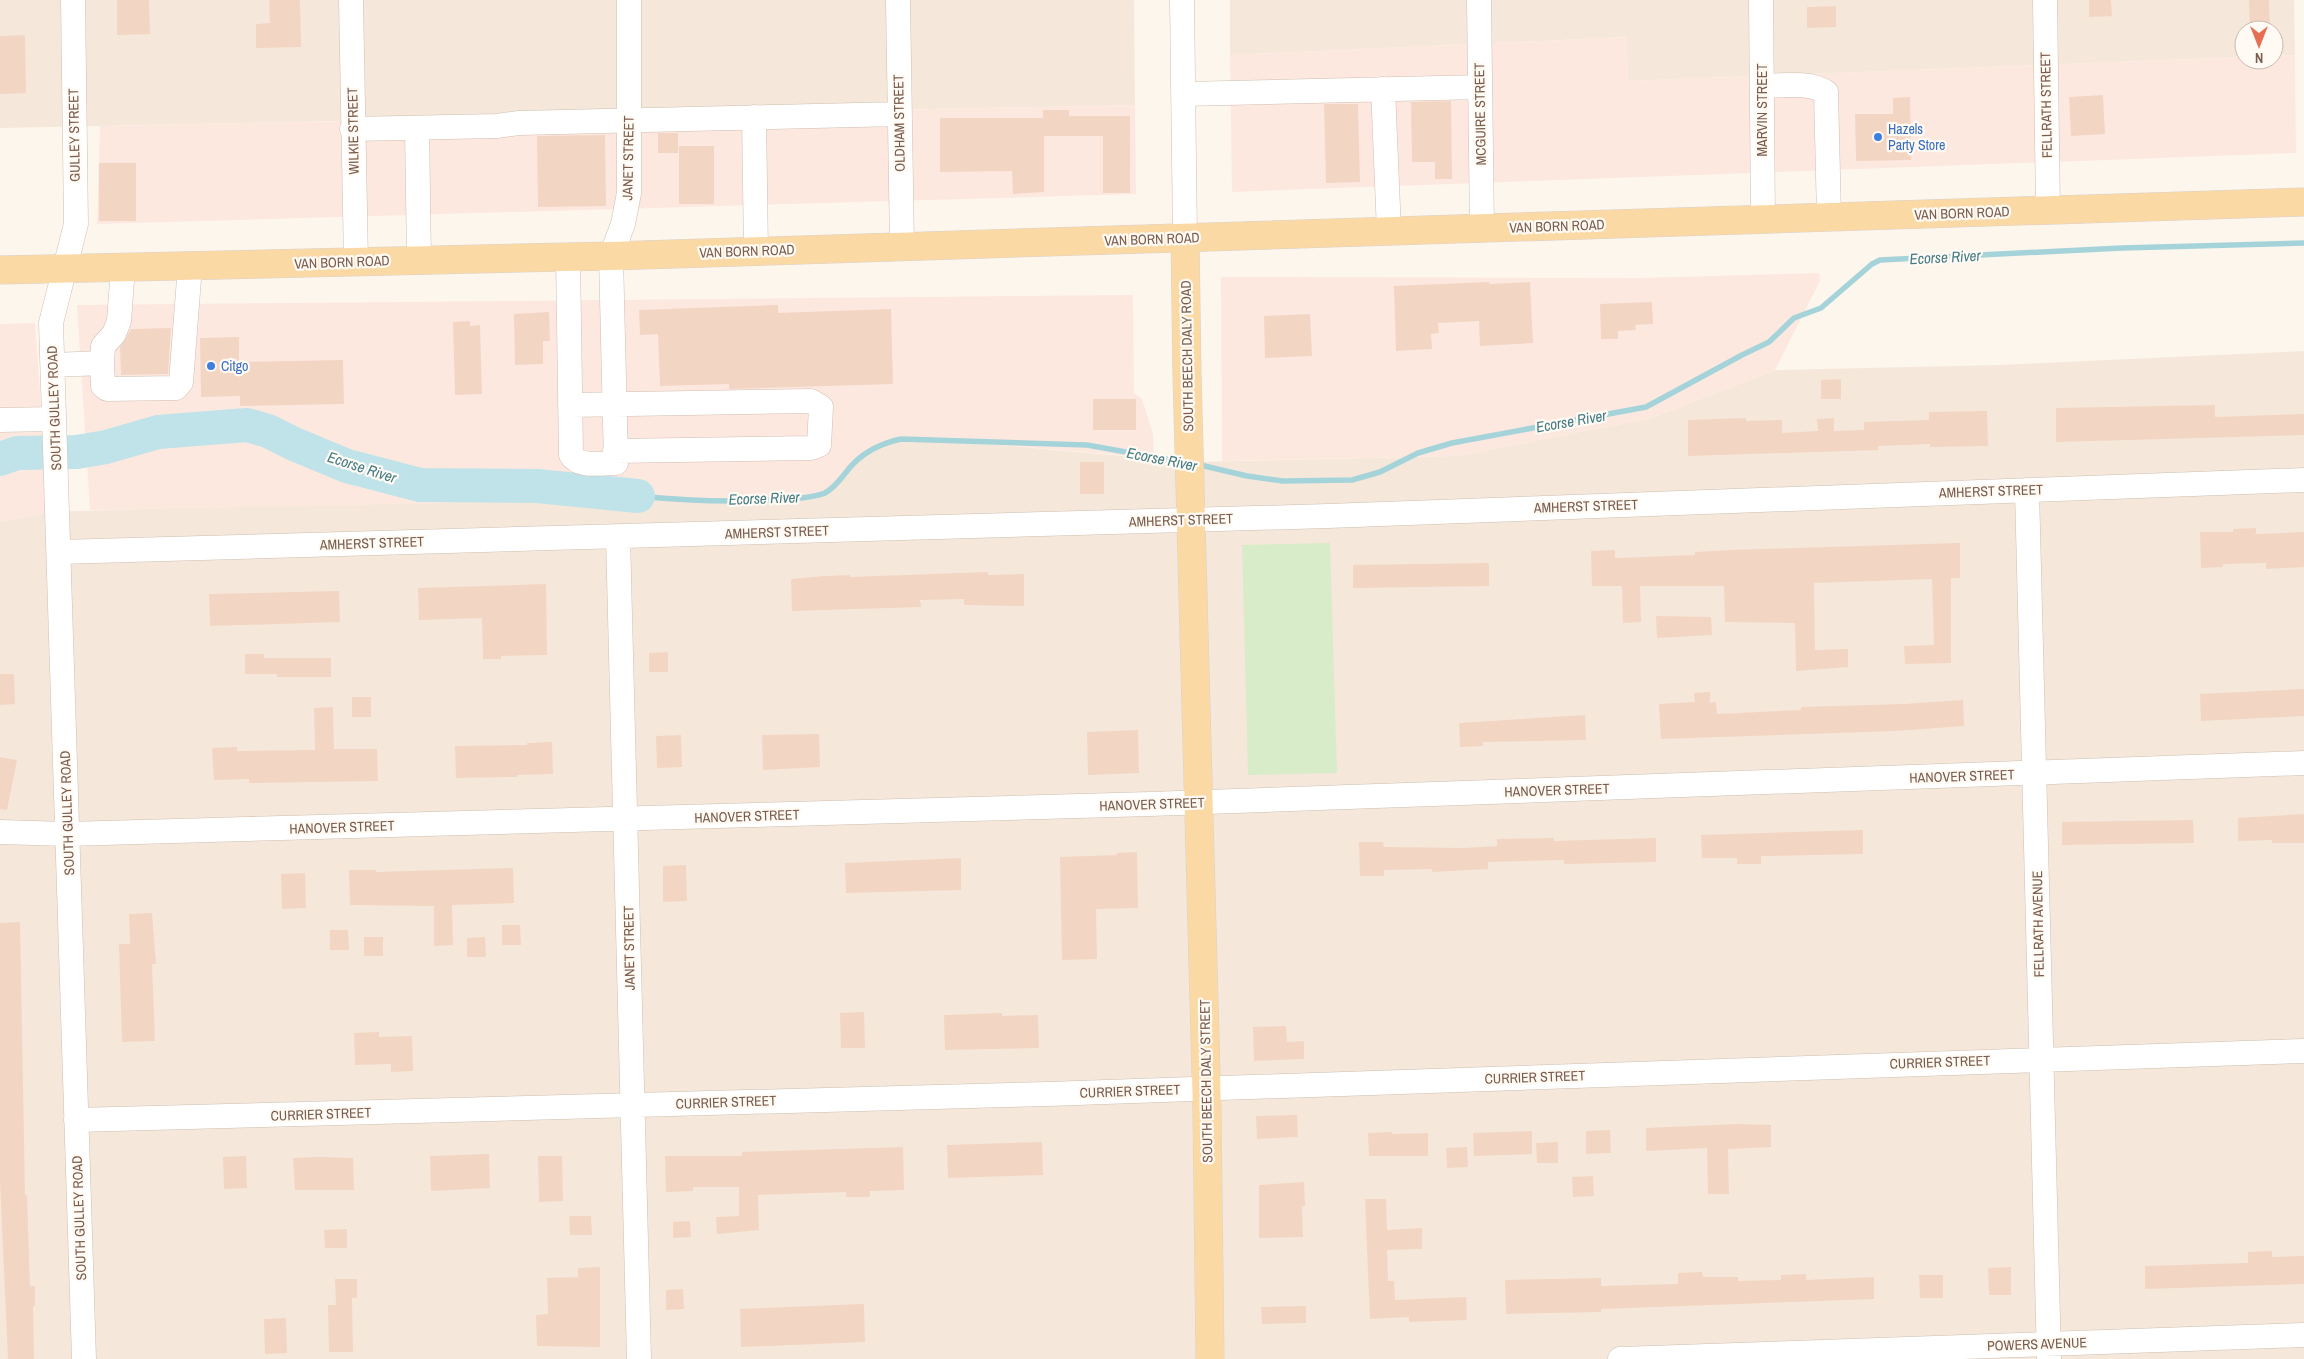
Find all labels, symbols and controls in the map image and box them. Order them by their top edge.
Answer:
north arrow [2234,20,2284,70]
text: N [2255,49,2263,67]
street label: FELLRATH STREET [2036,52,2056,158]
street label: MCGUIRE STREET [1470,62,1490,166]
street label: MARVIN STREET [1753,64,1771,156]
street label: OLDHAM STREET [889,74,909,172]
street label: WILKIE STREET [343,87,363,175]
street label: GULLEY STREET [64,88,84,182]
street label: JANET STREET [618,116,638,200]
place label: Hazels Party Store [1888,120,1945,154]
marker: Hazels Party Store [1872,131,1884,143]
street label: VAN BORN ROAD [1914,202,2010,224]
street label: VAN BORN ROAD [1509,215,1605,237]
street label: VAN BORN ROAD [1104,228,1200,250]
street label: VAN BORN ROAD [699,240,795,262]
water label: Ecorse River [1909,245,1982,269]
street label: VAN BORN ROAD [294,251,390,273]
street label: SOUTH BEECH DALY ROAD [1177,280,1197,432]
street label: SOUTH GULLEY ROAD [43,345,65,471]
place label: Citgo [221,357,248,375]
marker: Citgo [205,360,217,372]
water label: Ecorse River [1534,404,1609,438]
water label: Ecorse River [1125,442,1200,476]
water label: Ecorse River [325,446,400,488]
street label: AMHERST STREET [1938,480,2043,502]
water label: Ecorse River [728,486,801,510]
street label: AMHERST STREET [1533,495,1638,517]
street label: AMHERST STREET [1128,509,1233,531]
street label: AMHERST STREET [724,521,829,543]
street label: AMHERST STREET [319,532,424,554]
street label: SOUTH GULLEY ROAD [56,750,78,876]
street label: HANOVER STREET [1909,765,2015,787]
street label: HANOVER STREET [1504,779,1610,801]
street label: HANOVER STREET [1099,793,1205,815]
street label: HANOVER STREET [694,805,800,827]
street label: HANOVER STREET [289,816,395,838]
street label: FELLRATH AVENUE [2028,870,2048,978]
street label: JANET STREET [619,906,639,990]
street label: SOUTH BEECH DALY STREET [1196,999,1216,1163]
street label: CURRIER STREET [1889,1051,1991,1073]
street label: CURRIER STREET [1484,1066,1586,1088]
street label: CURRIER STREET [1079,1080,1181,1102]
street label: CURRIER STREET [675,1091,777,1113]
street label: CURRIER STREET [270,1103,372,1125]
street label: SOUTH GULLEY ROAD [68,1155,90,1281]
street label: POWERS AVENUE [1987,1333,2087,1355]

